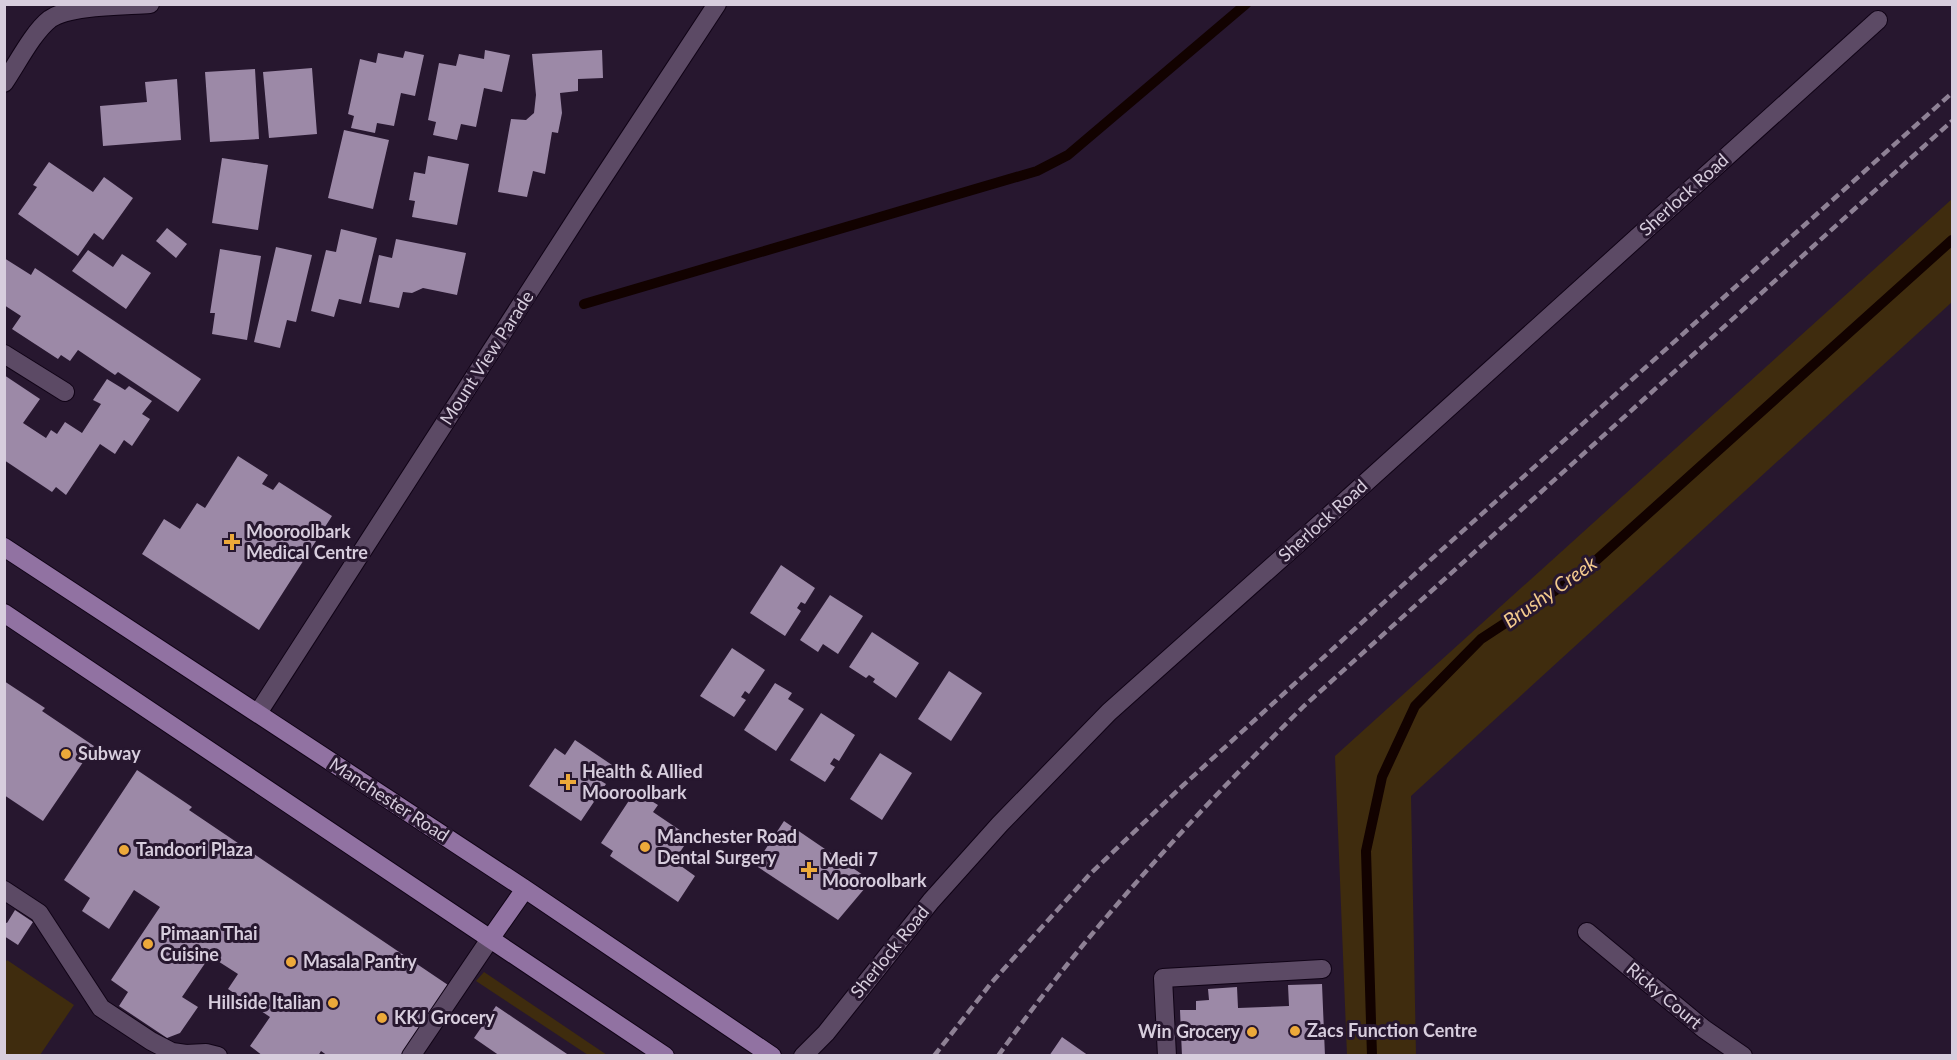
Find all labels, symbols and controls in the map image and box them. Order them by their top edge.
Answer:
street label: Sherlock Road [1634,148,1732,240]
street label: Mount View Parade [435,286,538,429]
street label: Sherlock Road [1273,474,1371,566]
place label: Mooroolbark Medical Centre [246,520,368,563]
marker: Mooroolbark Medical Centre [223,533,241,551]
water label: Brushy Creek [1498,550,1601,632]
place label: Subway [78,742,141,764]
marker: Subway [59,747,73,761]
street label: Manchester Road [326,752,453,846]
place label: Health & Allied Mooroolbark [582,760,703,803]
marker: Health & Allied Mooroolbark [559,773,577,791]
place label: Manchester Road Dental Surgery [657,825,797,868]
place label: Tandoori Plaza [136,838,253,860]
marker: Manchester Road Dental Surgery [638,840,652,854]
marker: Tandoori Plaza [117,843,131,857]
place label: Medi 7 Mooroolbark [822,848,927,891]
marker: Medi 7 Mooroolbark [800,861,818,879]
street label: Sherlock Road [845,901,933,1002]
place label: Pimaan Thai Cuisine [160,922,258,965]
marker: Pimaan Thai Cuisine [141,937,155,951]
place label: Masala Pantry [303,950,417,972]
marker: Masala Pantry [284,955,298,969]
street label: Ricky Court [1622,957,1707,1033]
place label: Hillside Italian [208,991,321,1013]
marker: Hillside Italian [326,996,340,1010]
place label: KKJ Grocery [394,1006,495,1028]
marker: KKJ Grocery [375,1011,389,1025]
place label: Zacs Function Centre [1307,1019,1477,1041]
place label: Win Grocery [1138,1020,1240,1042]
marker: Zacs Function Centre [1288,1024,1302,1038]
marker: Win Grocery [1245,1025,1259,1039]

